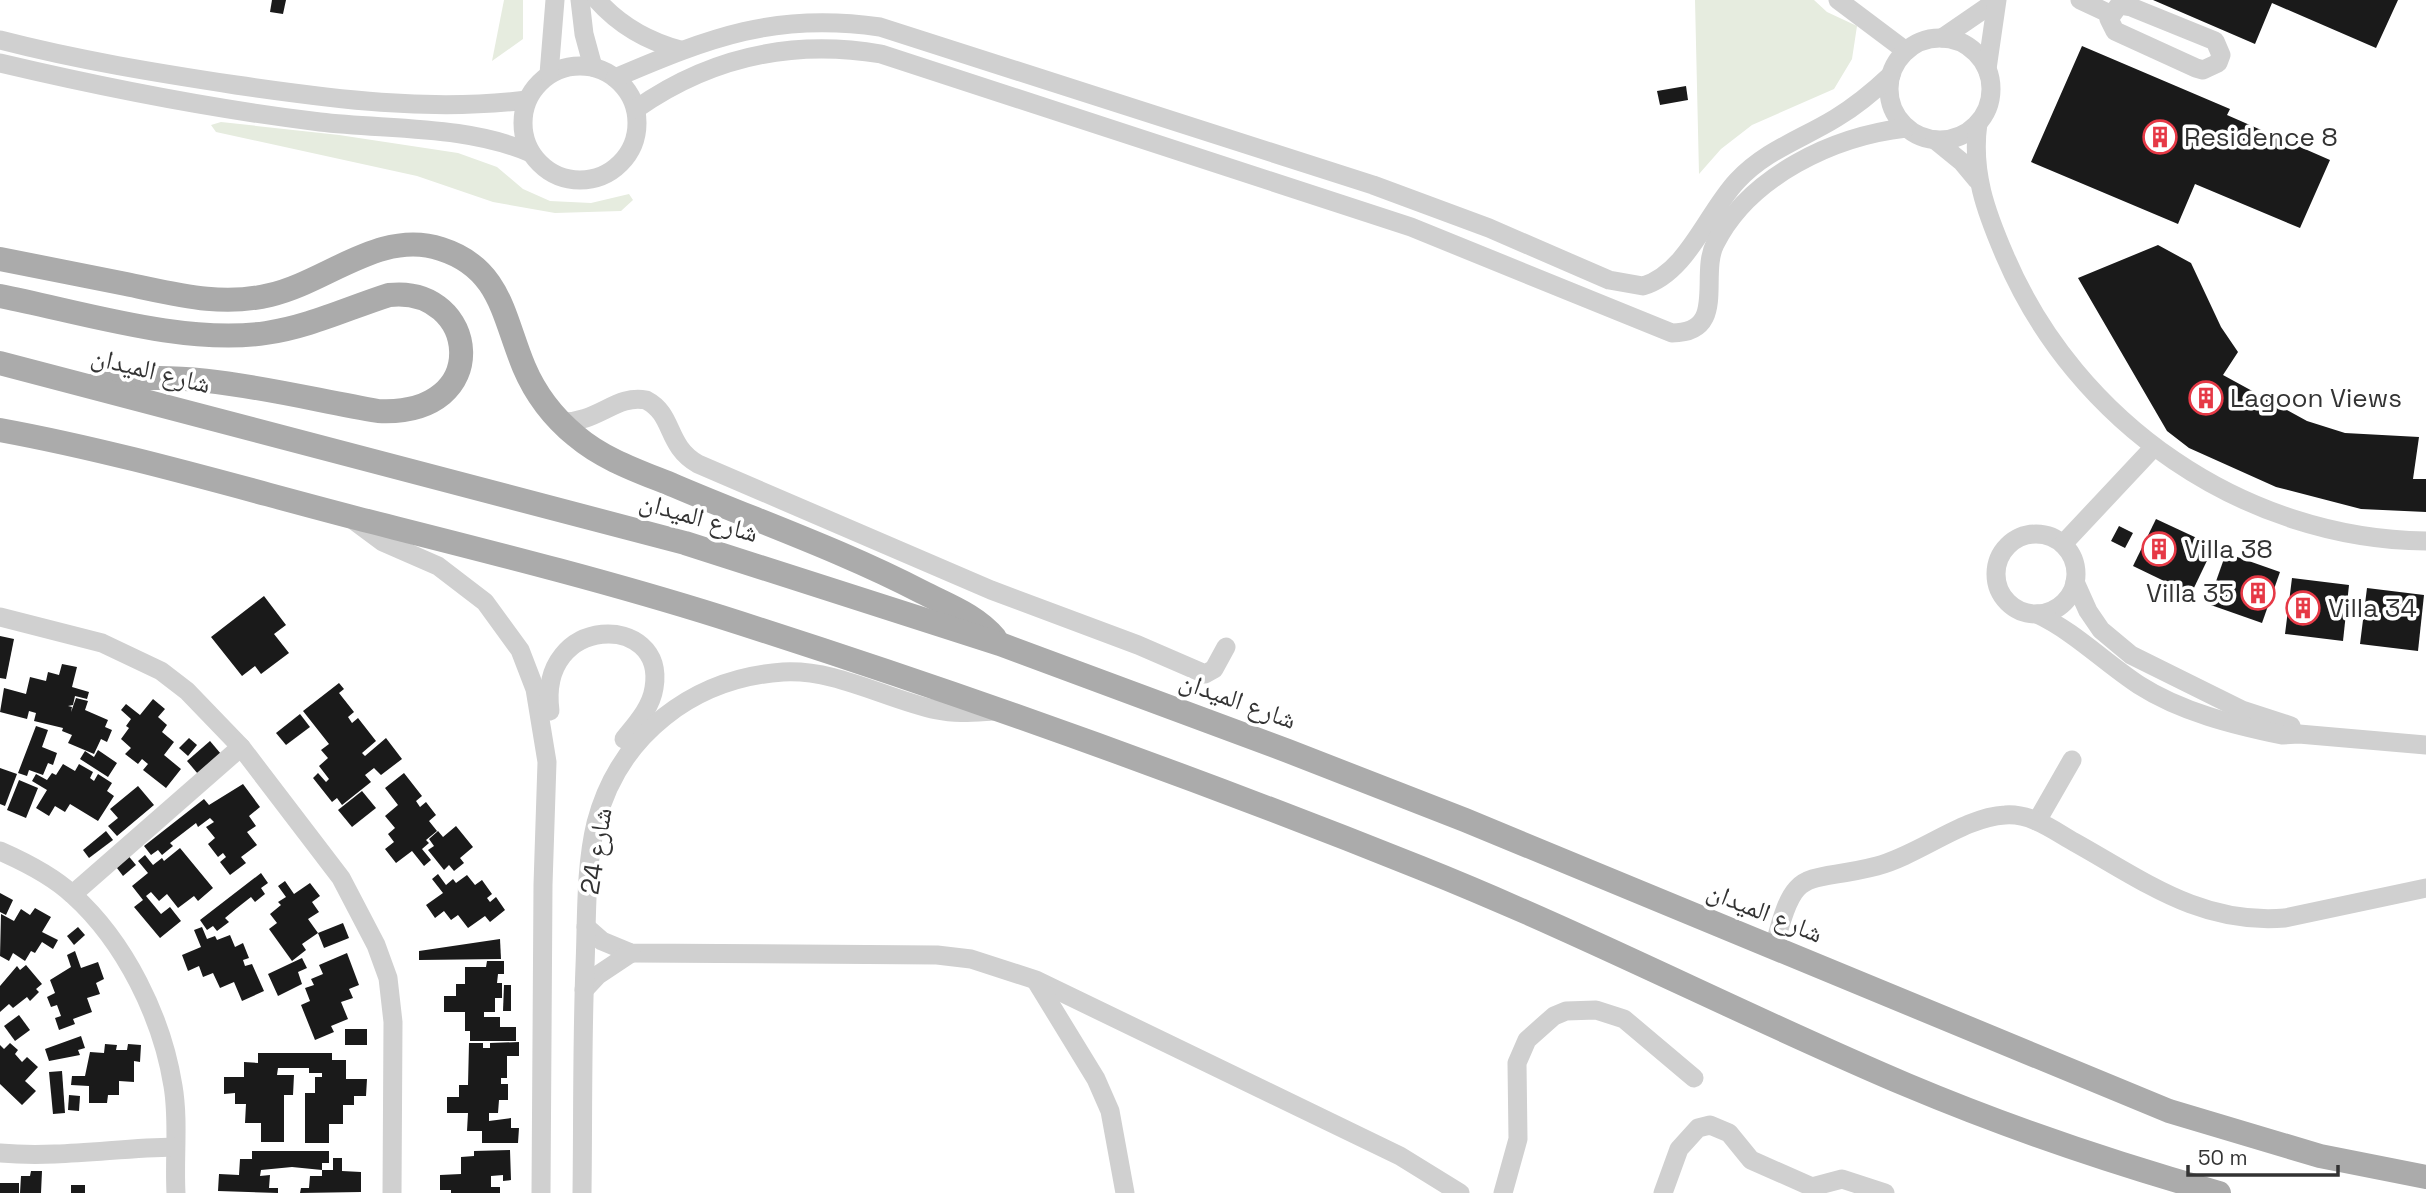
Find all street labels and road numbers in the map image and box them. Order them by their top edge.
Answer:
street label: شارع الميدان [88,339,214,401]
street label: شارع الميدان [636,484,762,550]
street label: شارع الميدان [1175,663,1301,737]
street label: شارع 24 [572,805,620,897]
street label: شارع الميدان [1702,873,1828,951]

